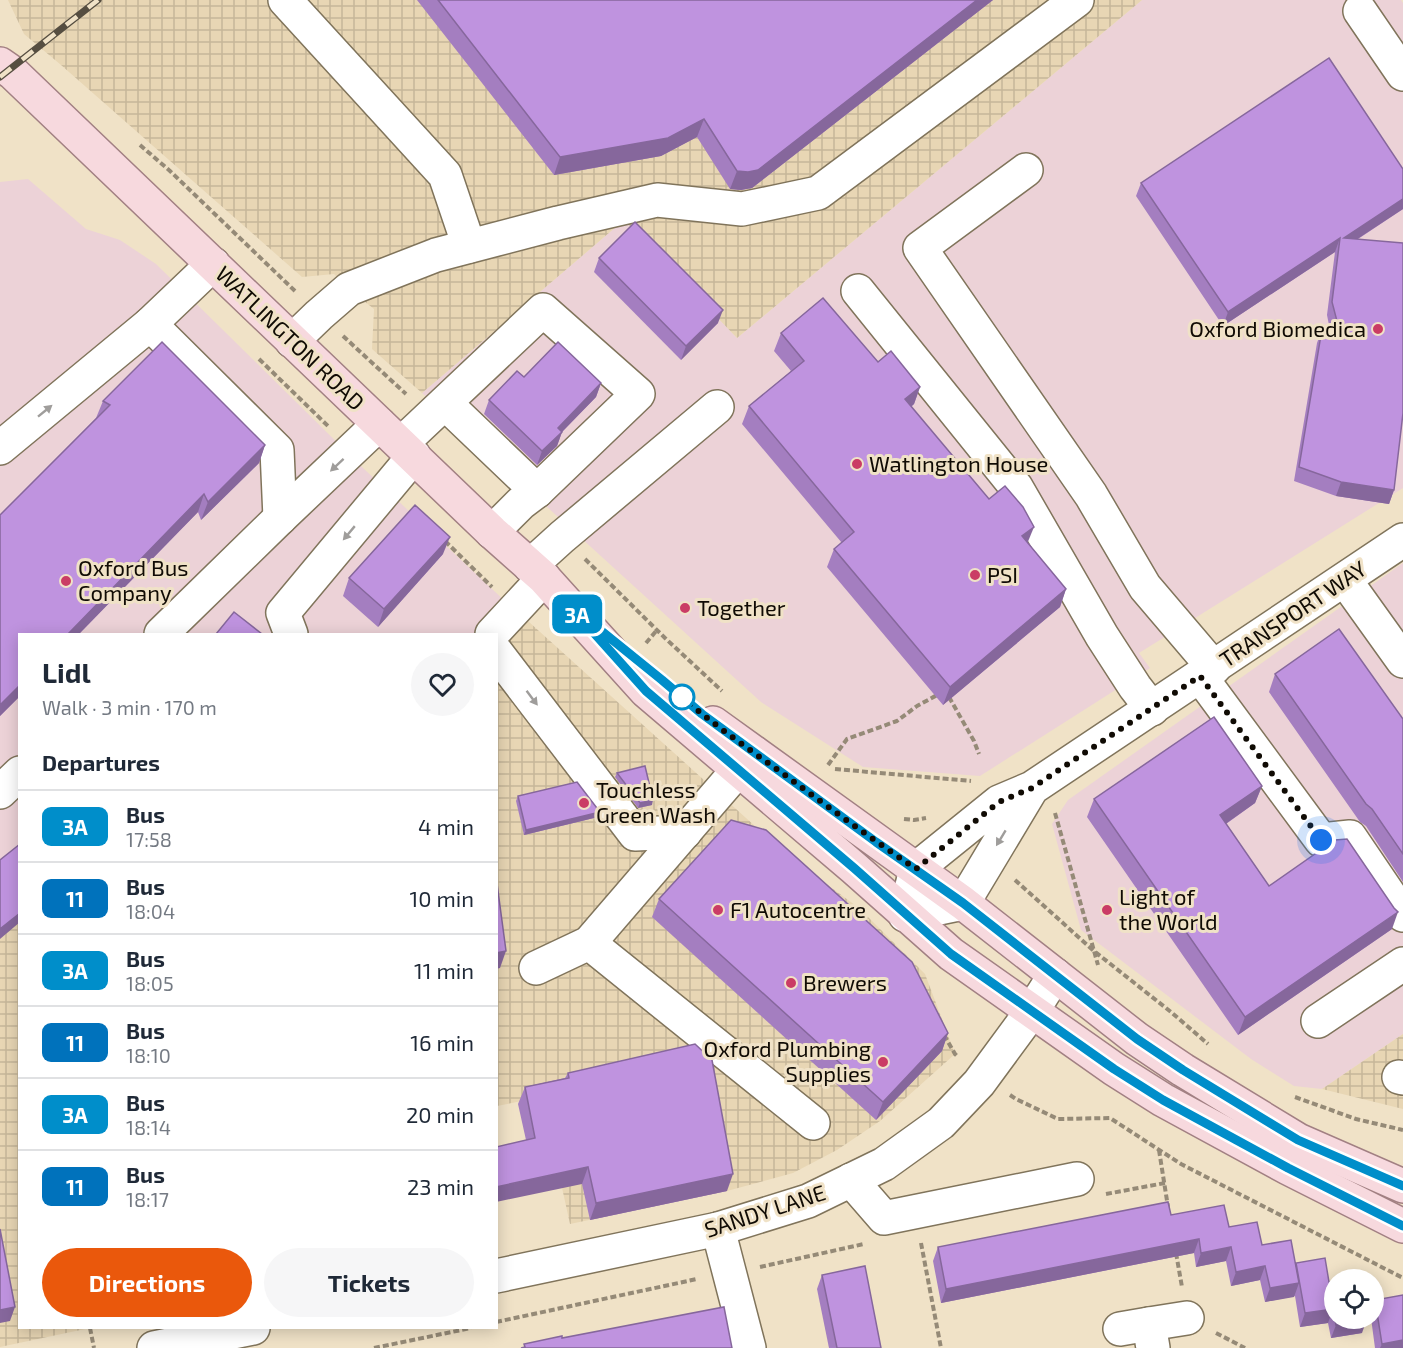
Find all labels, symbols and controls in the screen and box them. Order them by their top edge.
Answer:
street label: WATLINGTON ROAD [211,260,370,415]
place label: Oxford Biomedica [1189,315,1366,341]
marker: Oxford Biomedica [1371,322,1385,336]
one-way arrow [37,404,53,417]
place label: Watlington House [869,450,1048,476]
marker: Watlington House [850,457,864,471]
one-way arrow [330,458,345,472]
one-way arrow [343,525,356,541]
place label: Oxford Bus Company [78,554,188,605]
street label: TRANSPORT WAY [1214,554,1371,672]
place label: PSI [987,561,1018,587]
marker: PSI [968,568,982,582]
marker: Oxford Bus Company [59,574,73,588]
line badge: 3A [550,594,604,634]
place label: Together [697,594,786,620]
marker: Together [678,601,692,615]
text: 3A [564,602,590,627]
button: heart [411,653,474,716]
text: Lidl [42,655,91,689]
unlabelled marker [669,684,695,710]
one-way arrow [526,690,538,706]
text: Walk · 3 min · 170 m [42,695,217,719]
text: Departures [42,749,160,775]
place label: Touchless Green Wash [596,776,716,827]
marker: Touchless Green Wash [577,796,591,810]
text: Bus [126,801,165,827]
text: 4 min [418,813,474,839]
text: 3A [62,814,88,839]
your location [1306,825,1336,855]
text: 17:58 [126,827,172,851]
one-way arrow [996,830,1007,846]
text: Bus [126,873,165,899]
place label: Light of the World [1119,883,1218,934]
text: 10 min [410,885,474,911]
text: 11 [66,886,84,911]
place label: F1 Autocentre [730,896,866,922]
text: 18:04 [126,899,175,923]
marker: F1 Autocentre [711,903,725,917]
marker: Light of the World [1100,903,1114,917]
text: Bus [126,945,165,971]
text: 11 min [414,957,474,983]
text: 3A [62,958,88,983]
place label: Brewers [803,969,887,995]
text: 18:05 [126,971,174,995]
marker: Brewers [784,976,798,990]
text: Bus [126,1017,165,1043]
text: 16 min [410,1029,474,1055]
text: 11 [66,1030,84,1055]
place label: Oxford Plumbing Supplies [704,1035,871,1086]
text: 18:10 [126,1043,171,1067]
marker: Oxford Plumbing Supplies [876,1055,890,1069]
text: Bus [126,1089,165,1115]
text: 20 min [406,1101,474,1127]
text: 3A [62,1102,88,1127]
text: 18:14 [126,1115,171,1139]
text: Bus [126,1161,165,1187]
text: 23 min [407,1173,474,1199]
text: 11 [66,1174,84,1199]
street label: SANDY LANE [701,1178,828,1242]
text: 18:17 [126,1187,169,1211]
button: Directions [42,1248,252,1317]
button: Tickets [264,1248,474,1317]
map controls [1324,1269,1384,1329]
button: locate [1324,1269,1384,1329]

